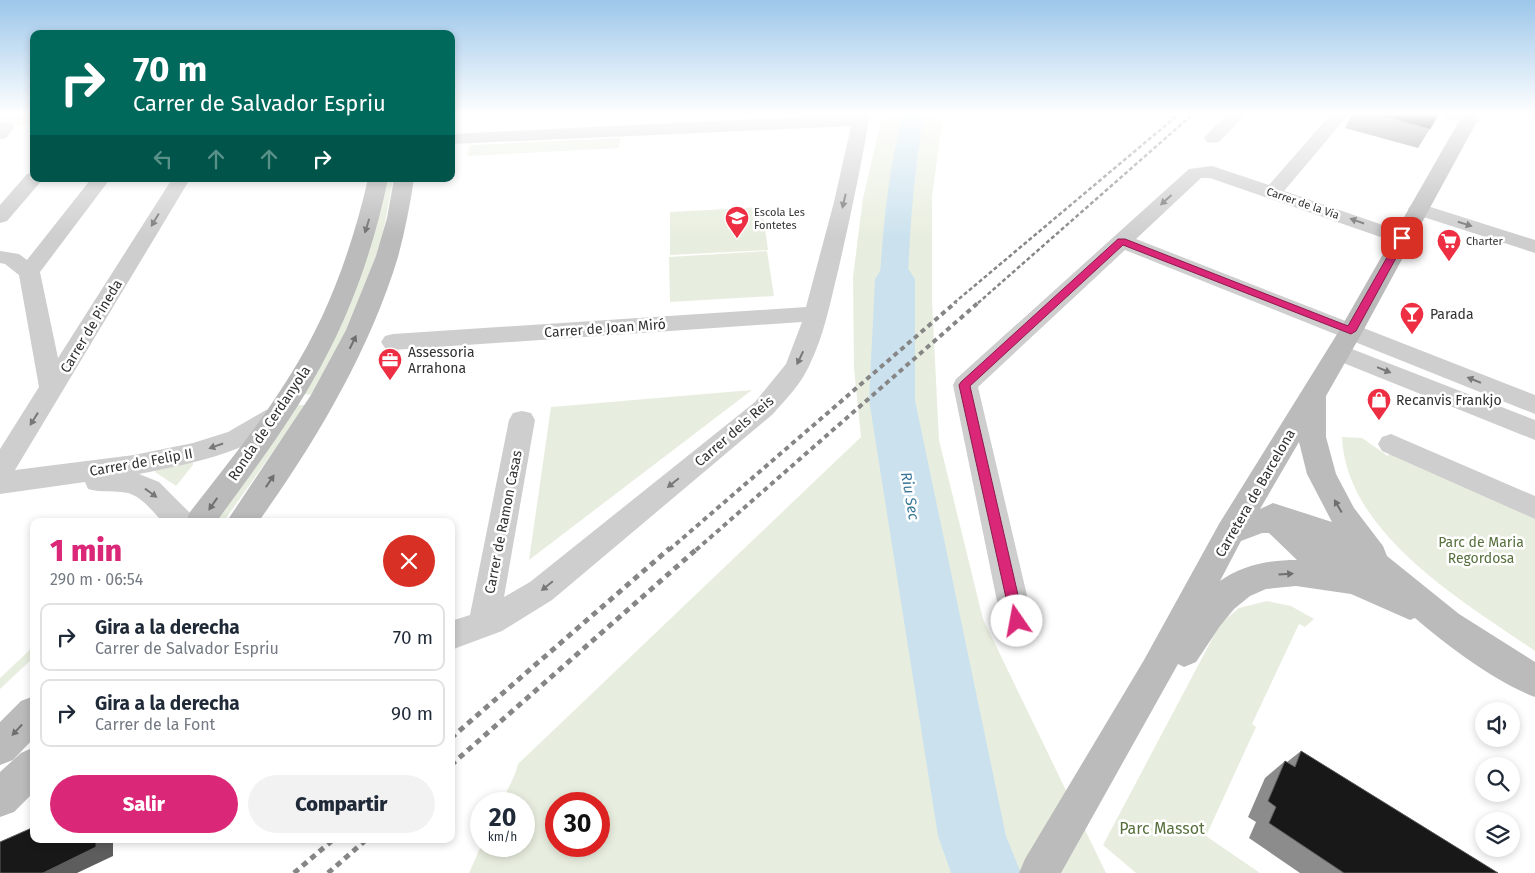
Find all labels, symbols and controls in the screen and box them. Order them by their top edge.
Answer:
text: 70 m [133,48,207,90]
icon: right [50,50,115,115]
text: Carrer de Salvador Espriu [133,90,386,117]
icon: left [149,145,177,173]
icon: ahead [202,145,230,173]
icon: ahead [255,145,283,173]
icon: right [308,145,336,173]
street label: Carrer de la Via [1265,185,1341,222]
one-way arrow [840,194,848,209]
one-way arrow [1159,195,1172,206]
school or university icon: Escola Les Fontetes [724,205,750,239]
place label: Escola Les Fontetes [754,206,805,232]
one-way arrow [151,214,160,227]
one-way arrow [1349,217,1364,224]
pin [1381,217,1423,259]
one-way arrow [363,219,370,234]
one-way arrow [1457,221,1472,229]
icon: arrive [1388,224,1416,252]
supermarket icon: Charter [1436,228,1462,262]
place label: Charter [1466,235,1504,248]
street label: Carrer de Pineda [57,276,126,376]
bar icon: Parada [1399,301,1425,335]
place label: Parada [1430,306,1474,323]
street label: Carrer de Joan Miró [544,316,666,341]
one-way arrow [349,335,357,349]
place label: Assessoria Arrahona [408,344,475,377]
office icon: Assessoria Arrahona [377,347,403,381]
one-way arrow [796,351,804,365]
street label: Ronda de Cerdanyola [225,363,314,484]
one-way arrow [1377,366,1391,374]
one-way arrow [1466,376,1481,383]
shop icon: Recanvis Frankjo [1366,387,1392,421]
street label: Carrer dels Reis [691,392,778,470]
place label: Recanvis Frankjo [1396,392,1502,409]
one-way arrow [29,412,39,425]
street label: Carretera de Barcelona [1212,426,1299,560]
one-way arrow [208,443,223,451]
street label: Carrer de Felip II [88,445,194,480]
street label: Carrer de Ramon Casas [481,448,526,595]
water label: Riu Sec [897,471,923,522]
one-way arrow [265,474,275,488]
one-way arrow [667,477,680,488]
one-way arrow [144,488,158,498]
one-way arrow [208,497,218,511]
one-way arrow [1334,500,1343,513]
text: 1 min [50,533,122,569]
park label: Parc de Maria Regordosa [1438,534,1524,567]
button: close [383,535,435,587]
one-way arrow [1278,569,1294,577]
text: 290 m · 06:54 [50,570,143,589]
one-way arrow [541,580,554,591]
position arrow [990,594,1042,646]
text: Gira a la derecha [95,616,240,639]
icon: right [52,623,80,651]
text: 70 m [393,626,433,649]
text: Carrer de Salvador Espriu [95,639,279,658]
text: Gira a la derecha [95,692,240,715]
icon: right [52,699,80,727]
text: 90 m [391,702,433,725]
map controls [1475,702,1520,857]
button: sound [1475,702,1520,747]
text: Carrer de la Font [95,715,215,734]
one-way arrow [11,724,23,736]
button: search [1475,757,1520,802]
button: Salir [50,775,238,833]
button: Compartir [248,775,435,833]
speed limit sign: 30 [545,792,610,857]
text: 20 [489,803,516,833]
button: layers [1475,812,1520,857]
park label: Parc Massot [1119,819,1205,838]
text: km/h [488,830,517,844]

